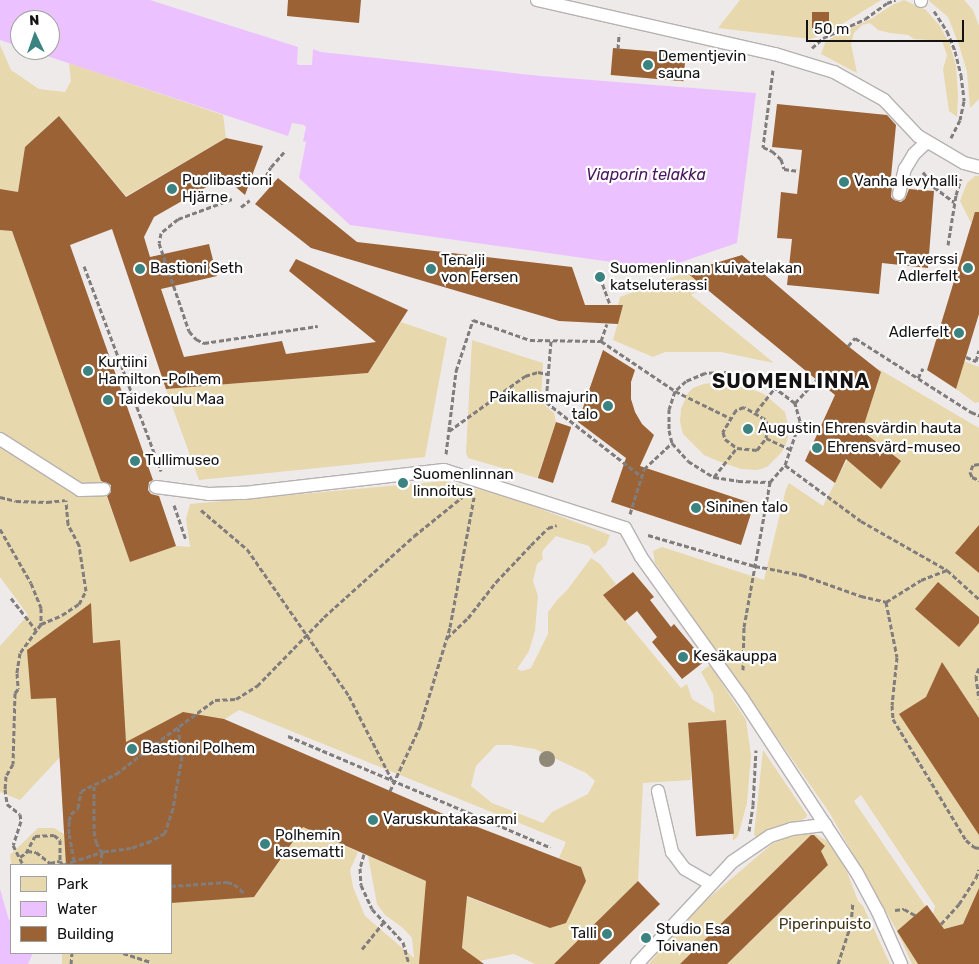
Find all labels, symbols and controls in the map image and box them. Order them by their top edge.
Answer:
north arrow [10,10,60,60]
scale bar [809,10,966,42]
text: N [29,12,40,29]
text: 50 m [814,20,849,38]
place label: Dementjevin sauna [658,47,746,82]
marker: Dementjevin sauna [642,59,654,71]
water label: Viaporin telakka [586,165,706,185]
place label: Puolibastioni Hjärne [182,171,272,206]
place label: Vanha levyhalli [854,173,958,191]
marker: Vanha levyhalli [838,176,850,188]
marker: Puolibastioni Hjärne [166,183,178,195]
place label: Traverssi Adlerfelt [896,250,958,285]
place label: Tenalji von Fersen [441,251,518,286]
place label: Suomenlinnan kuivatelakan katseluterassi [610,259,802,294]
place label: Bastioni Seth [150,260,243,278]
marker: Traverssi Adlerfelt [962,262,974,274]
marker: Bastioni Seth [134,263,146,275]
marker: Tenalji von Fersen [425,263,437,275]
marker: Suomenlinnan kuivatelakan katseluterassi [594,271,606,283]
place label: Adlerfelt [889,324,949,342]
marker: Adlerfelt [953,327,965,339]
place label: Kurtiini Hamilton-Polhem [98,353,221,388]
marker: Kurtiini Hamilton-Polhem [82,365,94,377]
district label: SUOMENLINNA [711,369,871,393]
place label: Paikallismajurin talo [489,388,598,423]
place label: Taidekoulu Maa [118,391,224,409]
marker: Taidekoulu Maa [102,394,114,406]
marker: Paikallismajurin talo [602,400,614,412]
place label: Augustin Ehrensvärdin hauta [758,420,961,438]
marker: Augustin Ehrensvärdin hauta [742,423,754,435]
place label: Ehrensvärd-museo [827,439,961,457]
marker: Ehrensvärd-museo [811,442,823,454]
place label: Tullimuseo [145,452,219,470]
marker: Tullimuseo [129,455,141,467]
place label: Suomenlinnan linnoitus [413,465,514,500]
marker: Suomenlinnan linnoitus [397,477,409,489]
place label: Sininen talo [706,499,788,517]
marker: Sininen talo [690,502,702,514]
place label: Kesäkauppa [693,648,777,666]
marker: Kesäkauppa [677,651,689,663]
place label: Bastioni Polhem [142,740,255,758]
marker: Bastioni Polhem [126,743,138,755]
place label: Varuskuntakasarmi [383,811,517,829]
marker: Varuskuntakasarmi [367,814,379,826]
place label: Polhemin kasematti [275,826,344,861]
marker: Polhemin kasematti [259,838,271,850]
legend [10,864,172,954]
text: Park [57,875,88,893]
text: Water [57,900,97,918]
park label: Piperinpuisto [779,916,871,934]
place label: Studio Esa Toivanen [656,920,730,955]
text: Building [57,925,114,943]
place label: Talli [570,925,597,943]
marker: Talli [601,928,613,940]
marker: Studio Esa Toivanen [640,932,652,944]

